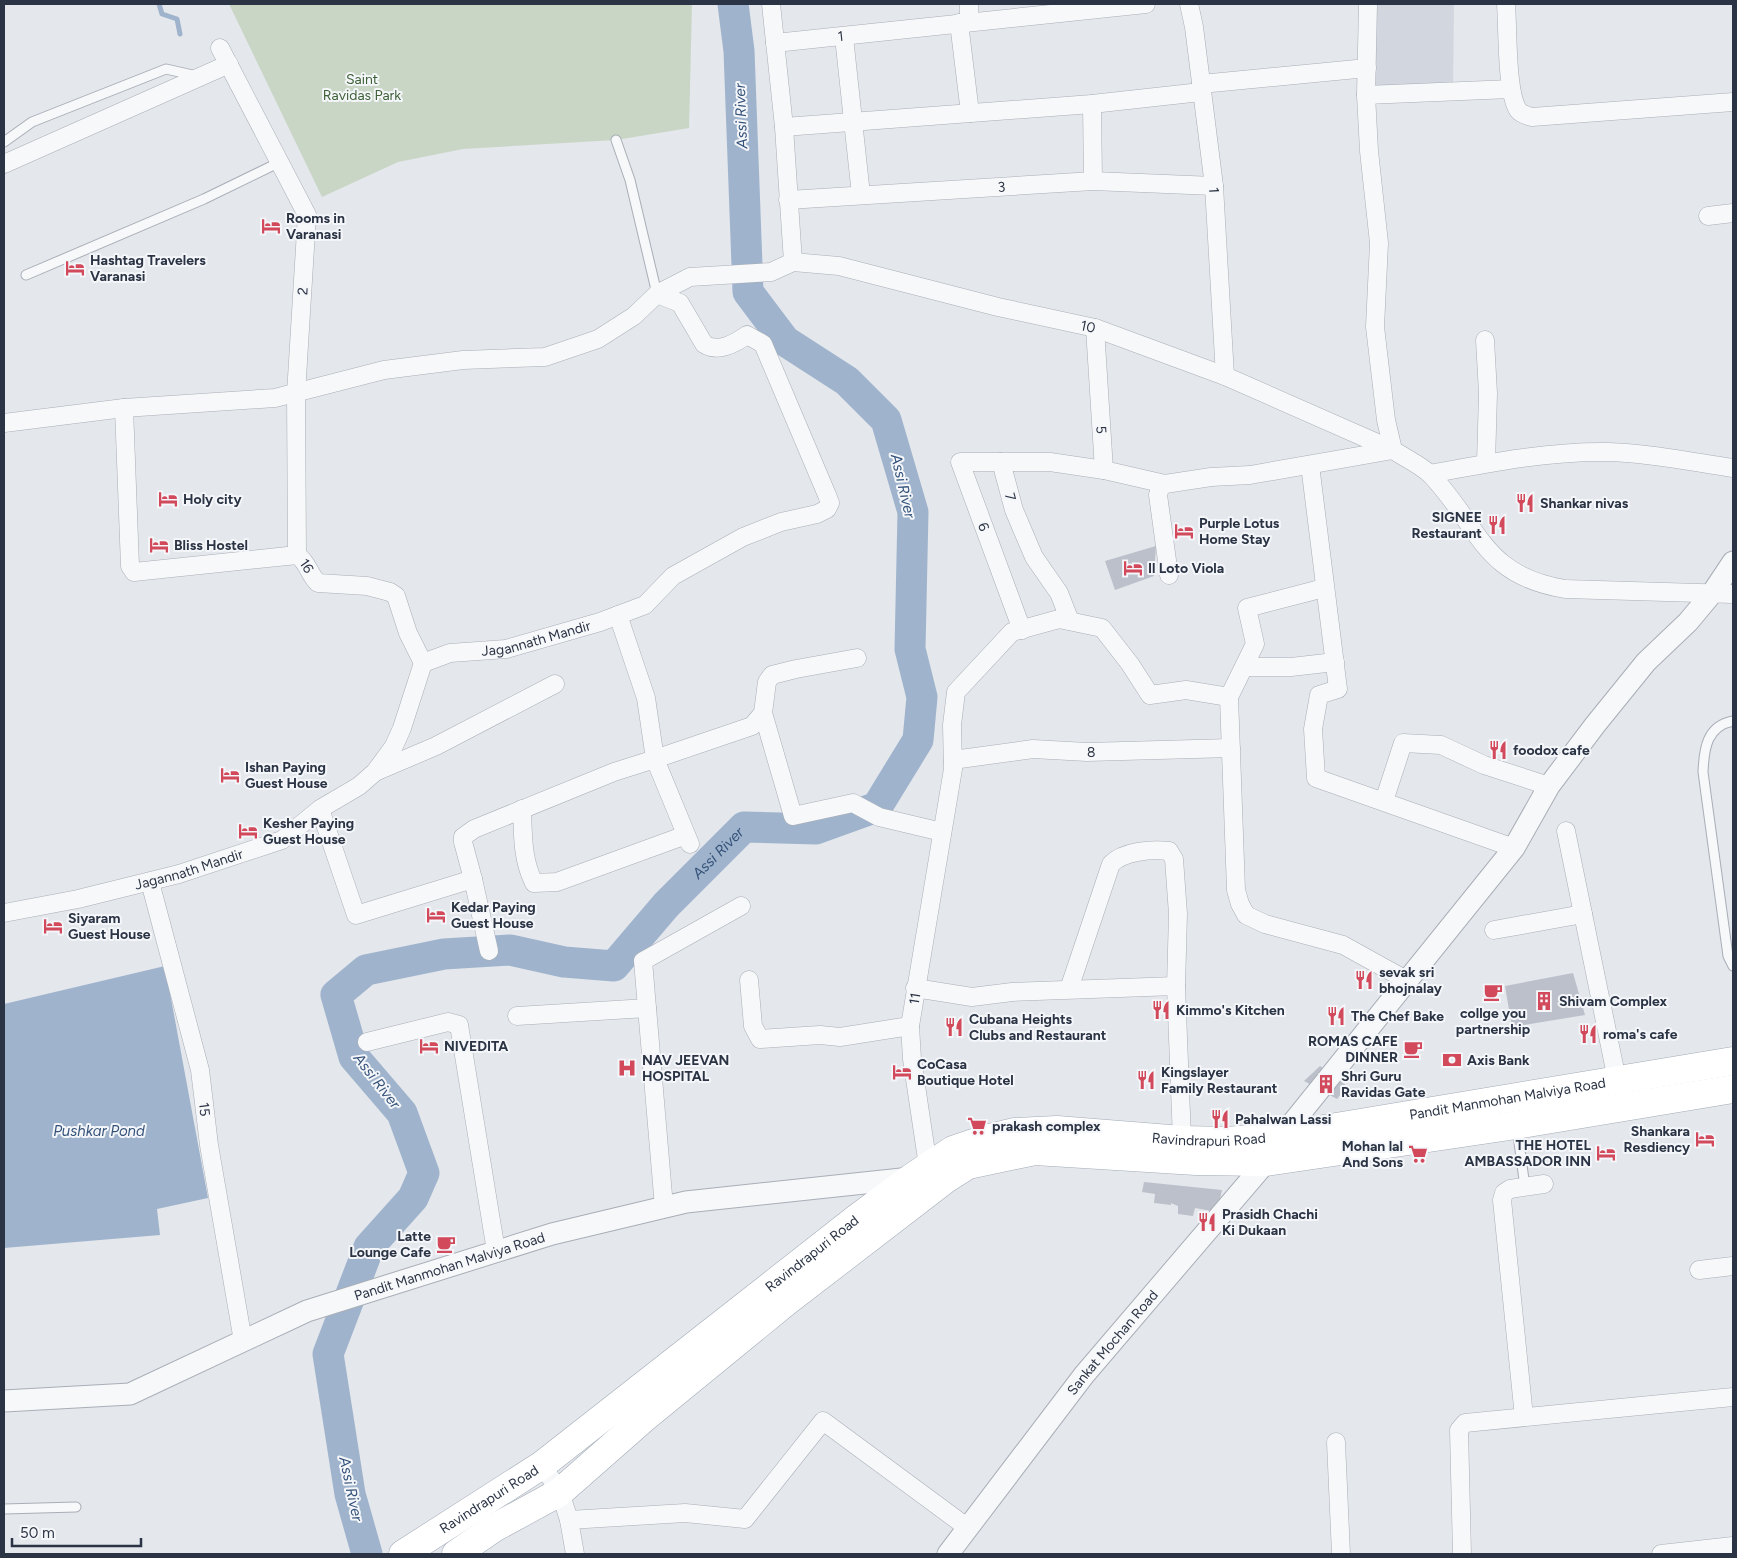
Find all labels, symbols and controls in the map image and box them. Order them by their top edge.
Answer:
street label: 1 [837,27,844,45]
park label: Saint Ravidas Park [323,71,401,104]
water label: Assi River [731,82,751,150]
street label: 3 [997,178,1006,195]
street label: 1 [1206,187,1223,194]
place label: Rooms in Varanasi [286,210,345,243]
hotel icon: Rooms in Varanasi [260,215,282,237]
place label: Hashtag Travelers Varanasi [90,252,206,285]
hotel icon: Hashtag Travelers Varanasi [64,257,86,279]
street label: 2 [294,287,312,295]
street label: 10 [1079,317,1097,336]
street label: 5 [1093,425,1110,434]
water label: Assi River [887,451,919,521]
hotel icon: Holy city [157,488,179,510]
place label: Holy city [183,491,242,508]
street label: 7 [1001,491,1019,503]
restaurant icon: Shankar nivas [1514,492,1536,514]
place label: Shankar nivas [1540,495,1629,512]
place label: SIGNEE Restaurant [1411,509,1482,542]
restaurant icon: SIGNEE Restaurant [1486,514,1508,536]
place label: Purple Lotus Home Stay [1199,515,1280,548]
street label: 6 [975,520,993,533]
hotel icon: Purple Lotus Home Stay [1173,520,1195,542]
hotel icon: Bliss Hostel [148,534,170,556]
place label: Bliss Hostel [174,537,248,554]
street label: 16 [296,555,318,576]
hotel icon: Il Loto Viola [1122,557,1144,579]
place label: Il Loto Viola [1148,560,1224,577]
street label: Jagannath Mandir [481,617,593,659]
restaurant icon: foodox cafe [1487,739,1509,761]
place label: foodox cafe [1513,742,1590,759]
street label: 8 [1087,743,1096,761]
place label: Ishan Paying Guest House [245,759,328,792]
hotel icon: Ishan Paying Guest House [219,764,241,786]
place label: Kesher Paying Guest House [263,815,354,848]
hotel icon: Kesher Paying Guest House [237,820,259,842]
water label: Assi River [688,823,748,883]
street label: Jagannath Mandir [133,845,245,893]
place label: Kedar Paying Guest House [451,899,536,932]
hotel icon: Kedar Paying Guest House [425,904,447,926]
place label: Siyaram Guest House [68,910,151,943]
hotel icon: Siyaram Guest House [42,915,64,937]
place label: sevak sri bhojnalay [1379,964,1443,997]
restaurant icon: sevak sri bhojnalay [1353,969,1375,991]
cafe icon: collge you partnership [1482,981,1504,1003]
building icon: Shivam Complex [1533,990,1555,1012]
street label: 11 [905,992,924,1006]
place label: Shivam Complex [1559,993,1668,1010]
restaurant icon: Kimmo's Kitchen [1150,999,1172,1021]
place label: Kimmo's Kitchen [1176,1002,1285,1019]
restaurant icon: The Chef Bake [1325,1005,1347,1027]
place label: collge you partnership [1456,1005,1530,1038]
place label: The Chef Bake [1351,1008,1444,1025]
place label: Cubana Heights Clubs and Restaurant [969,1011,1107,1044]
restaurant icon: Cubana Heights Clubs and Restaurant [943,1016,965,1038]
restaurant icon: roma's cafe [1577,1023,1599,1045]
place label: roma's cafe [1603,1026,1678,1043]
place label: ROMAS CAFE DINNER [1308,1033,1398,1066]
hotel icon: NIVEDITA [418,1035,440,1057]
place label: NIVEDITA [444,1038,508,1055]
cafe icon: ROMAS CAFE DINNER [1402,1038,1424,1060]
water label: Assi River [349,1049,405,1113]
bank icon: Axis Bank [1441,1049,1463,1071]
place label: NAV JEEVAN HOSPITAL [642,1052,729,1085]
place label: Axis Bank [1467,1052,1530,1069]
place label: CoCasa Boutique Hotel [917,1056,1014,1089]
hospital icon: NAV JEEVAN HOSPITAL [616,1057,638,1079]
hotel icon: CoCasa Boutique Hotel [891,1061,913,1083]
place label: Kingslayer Family Restaurant [1161,1064,1278,1097]
place label: Shri Guru Ravidas Gate [1341,1068,1426,1101]
restaurant icon: Kingslayer Family Restaurant [1135,1069,1157,1091]
building icon: Shri Guru Ravidas Gate [1315,1073,1337,1095]
street label: Pandit Manmohan Malviya Road [1408,1074,1607,1123]
street label: 15 [195,1101,214,1117]
restaurant icon: Pahalwan Lassi [1209,1108,1231,1130]
place label: Pahalwan Lassi [1235,1111,1332,1128]
supermarket icon: prakash complex [966,1115,988,1137]
place label: prakash complex [992,1118,1101,1135]
water label: Pushkar Pond [53,1122,145,1140]
place label: Shankara Resdiency [1624,1123,1691,1156]
hotel icon: Shankara Resdiency [1694,1128,1716,1150]
street label: Ravindrapuri Road [1151,1129,1266,1150]
place label: THE HOTEL AMBASSADOR INN [1465,1137,1591,1170]
place label: Mohan lal And Sons [1342,1138,1403,1171]
hotel icon: THE HOTEL AMBASSADOR INN [1595,1142,1617,1164]
supermarket icon: Mohan lal And Sons [1407,1143,1429,1165]
place label: Prasidh Chachi Ki Dukaan [1222,1206,1318,1239]
restaurant icon: Prasidh Chachi Ki Dukaan [1196,1211,1218,1233]
street label: Ravindrapuri Road [762,1212,862,1295]
place label: Latte Lounge Cafe [349,1228,431,1261]
street label: Pandit Manmohan Malviya Road [352,1228,547,1304]
cafe icon: Latte Lounge Cafe [435,1233,457,1255]
street label: Sankat Mochan Road [1063,1286,1161,1398]
water label: Assi River [335,1454,367,1524]
street label: Ravindrapuri Road [436,1461,542,1537]
scale bar [12,1516,141,1548]
text: 50 m [20,1524,55,1542]

